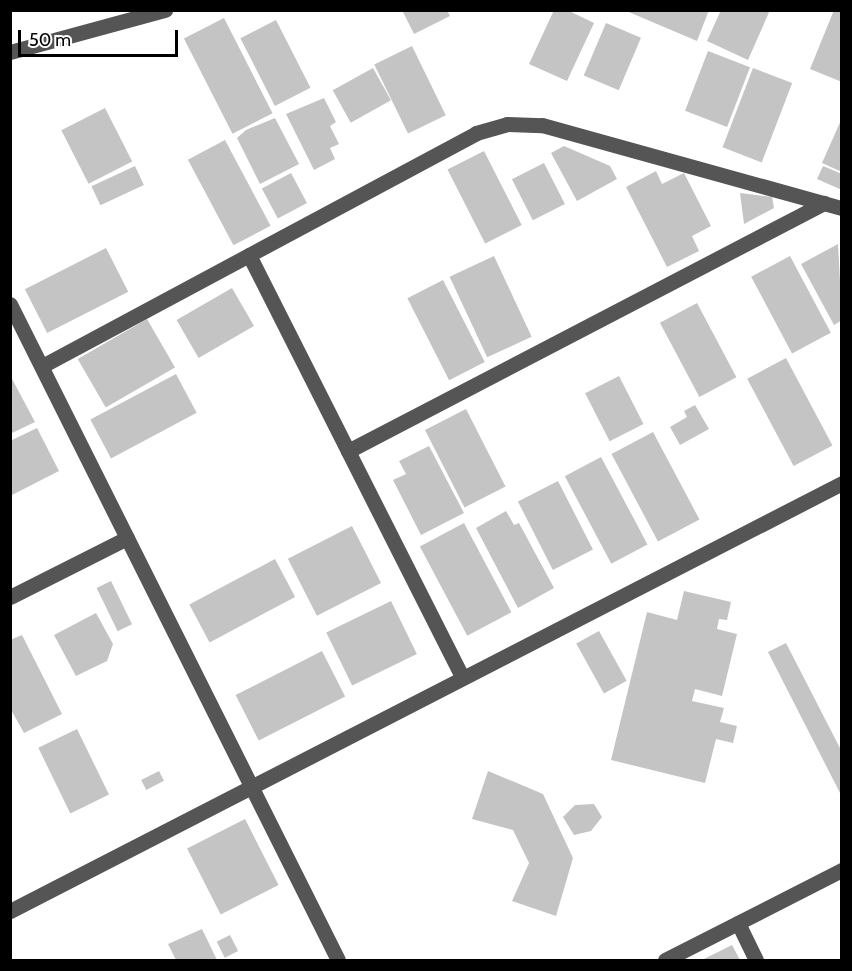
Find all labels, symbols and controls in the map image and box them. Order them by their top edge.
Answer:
scale bar [21,18,182,56]
text: 50 m [29,29,71,51]

